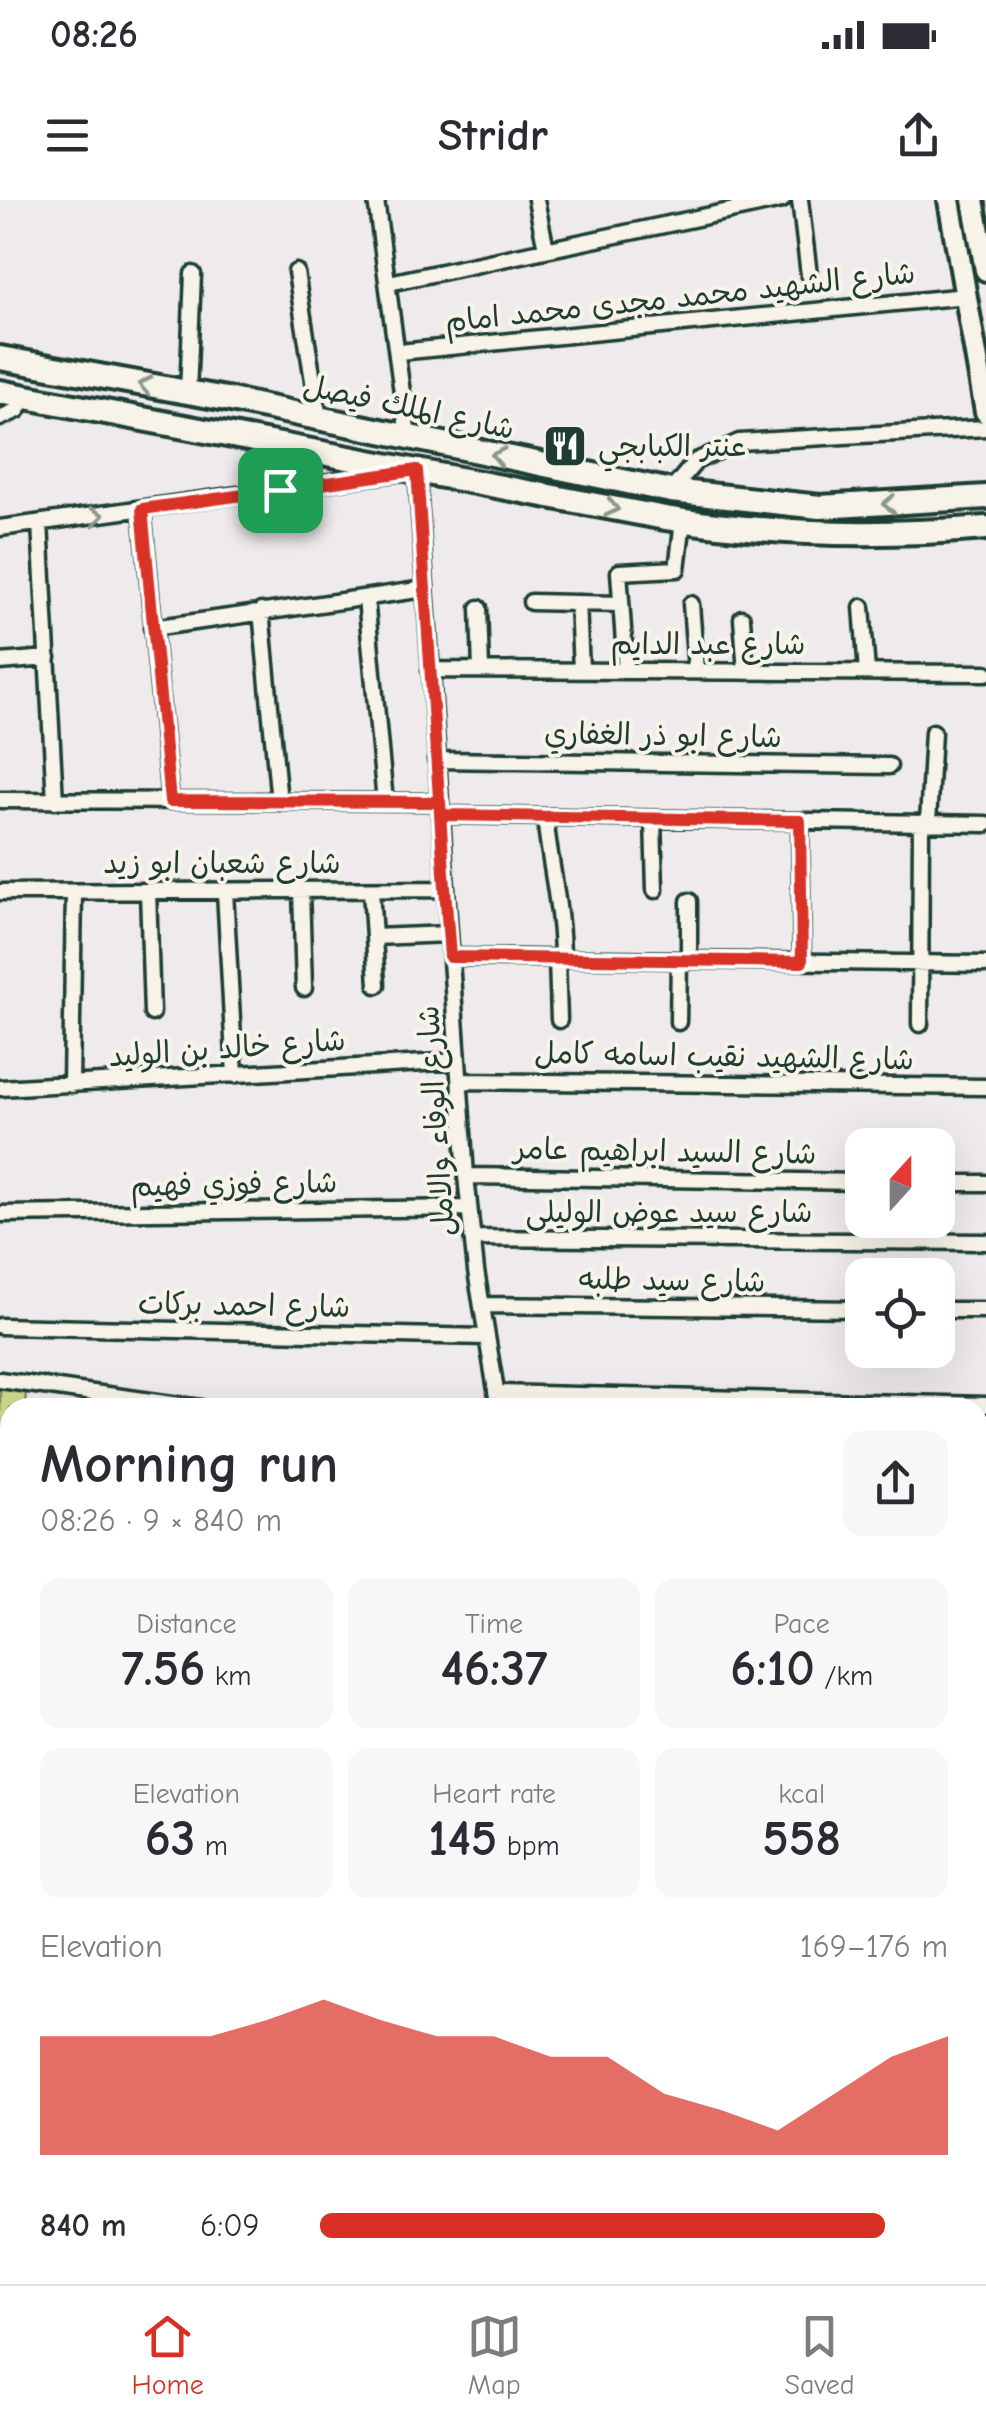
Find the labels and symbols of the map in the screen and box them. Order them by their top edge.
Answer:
street label: شارع الشهيد محمد مجدى محمد امام [443,255,917,344]
street label: شارع الملك فيصل [300,368,518,450]
one-way arrow [137,375,154,396]
restaurant icon: عنتر الكبابجي [542,423,588,469]
place label: عنتر الكبابجي [598,429,746,472]
one-way arrow [490,446,507,467]
pin [238,448,323,533]
one-way arrow [880,493,896,514]
one-way arrow [603,497,620,518]
one-way arrow [88,506,105,527]
street label: شارع عبد الدايم [610,627,806,666]
street label: شارع ابو ذر الغفاري [544,716,782,758]
street label: شارع شعبان ابو زيد [103,846,341,884]
street label: شارع الوفاء والامل [411,1004,465,1238]
street label: شارع خالد بن الوليد [107,1023,347,1077]
street label: شارع الشهيد نقيب اسامه كامل [534,1036,914,1080]
north arrow [845,1128,955,1238]
street label: شارع السيد ابراهيم عامر [510,1131,817,1176]
street label: شارع فوزي فهيم [130,1165,338,1208]
street label: شارع سيد عوض الوليلى [525,1195,813,1233]
street label: شارع سيد طلبه [578,1261,766,1303]
street label: شارع احمد بركات [137,1286,350,1328]

